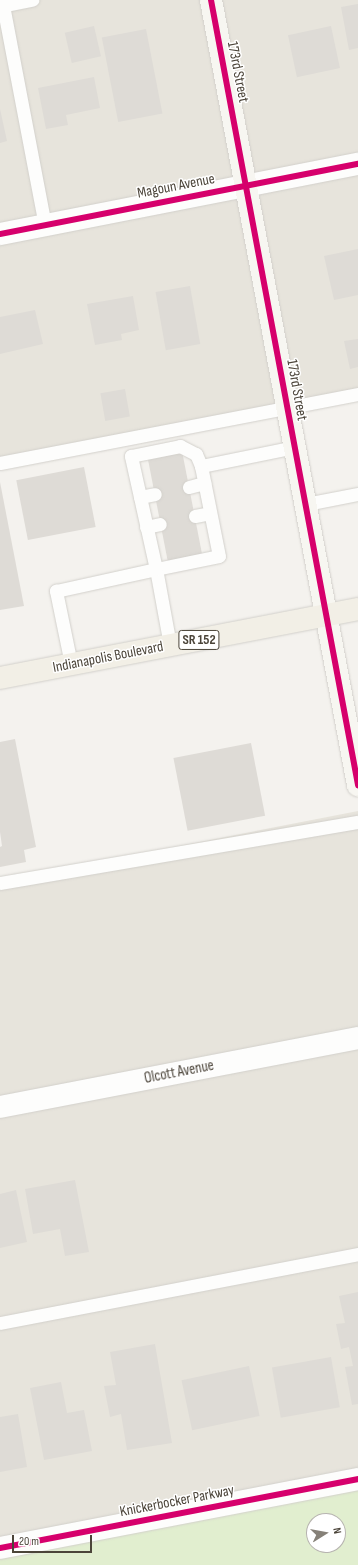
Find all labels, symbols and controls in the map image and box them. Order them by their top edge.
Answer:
street label: 173rd Street [223,40,253,104]
street label: Magoun Avenue [136,170,216,202]
street label: 173rd Street [283,358,311,422]
road number: SR 152 [178,628,220,652]
street label: Indianapolis Boulevard [51,637,165,677]
street label: Olcott Avenue [143,1056,215,1088]
street label: Knickerbocker Parkway [118,1481,236,1521]
north arrow [306,1513,346,1553]
scale bar [14,1527,94,1553]
text: N [330,1527,344,1535]
text: 20 m [19,1534,39,1549]

